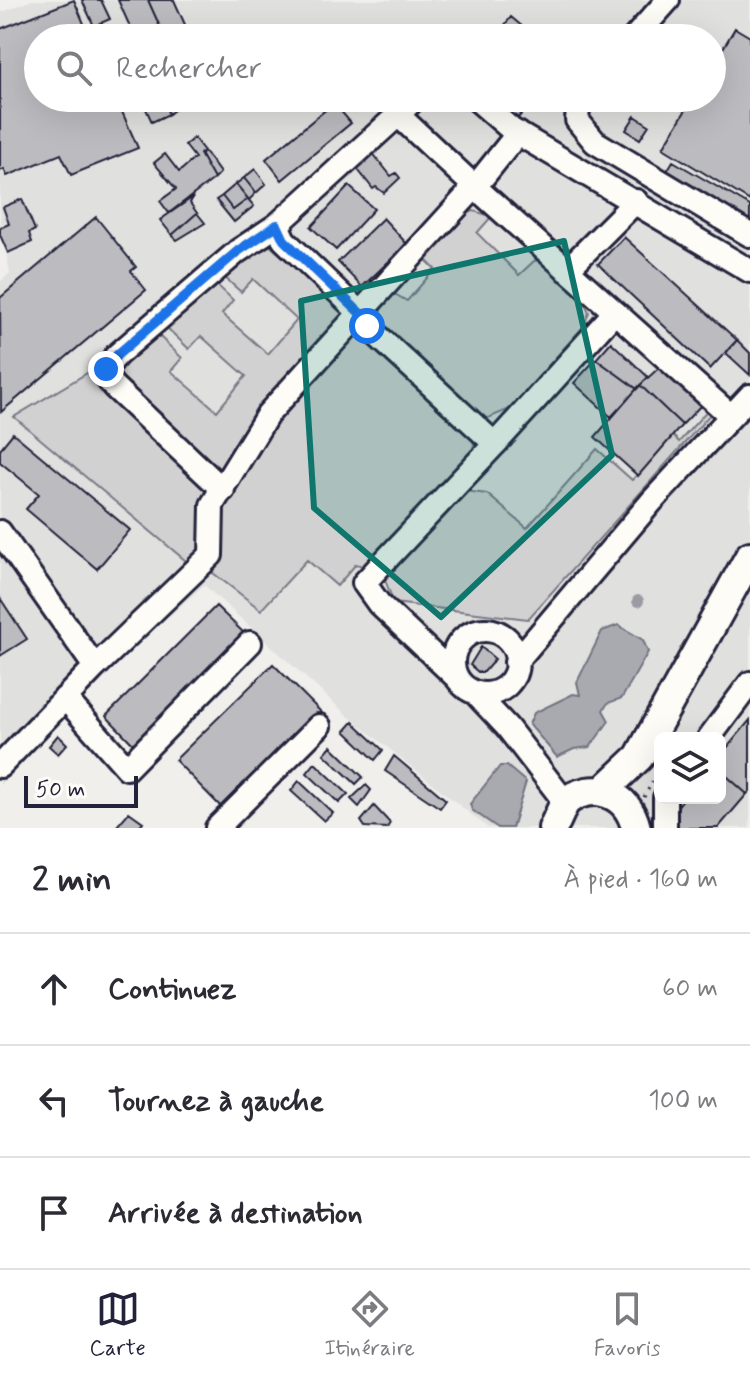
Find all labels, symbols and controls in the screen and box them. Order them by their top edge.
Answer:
search box [24,24,726,112]
icon: search [52,46,96,90]
text: Rechercher [116,49,262,88]
route start [349,308,385,344]
route end [88,351,124,387]
map controls [654,732,726,804]
button: layers [654,732,726,804]
scale bar [24,772,138,808]
text: 50 m [36,776,85,804]
text: 2 min [32,858,112,903]
text: À pied · 160 m [563,863,718,897]
icon: ahead [32,967,76,1011]
text: Continuez [108,970,237,1009]
text: 60 m [662,972,718,1006]
icon: left [32,1079,76,1123]
text: Tournez à gauche [108,1082,324,1121]
text: 100 m [648,1084,718,1118]
icon: arrive [32,1191,76,1235]
text: Arrivée à destination [108,1194,363,1233]
tab: Carte [89,1287,146,1363]
tab: Itinéraire [325,1287,415,1363]
tab: Favoris [594,1287,661,1363]

